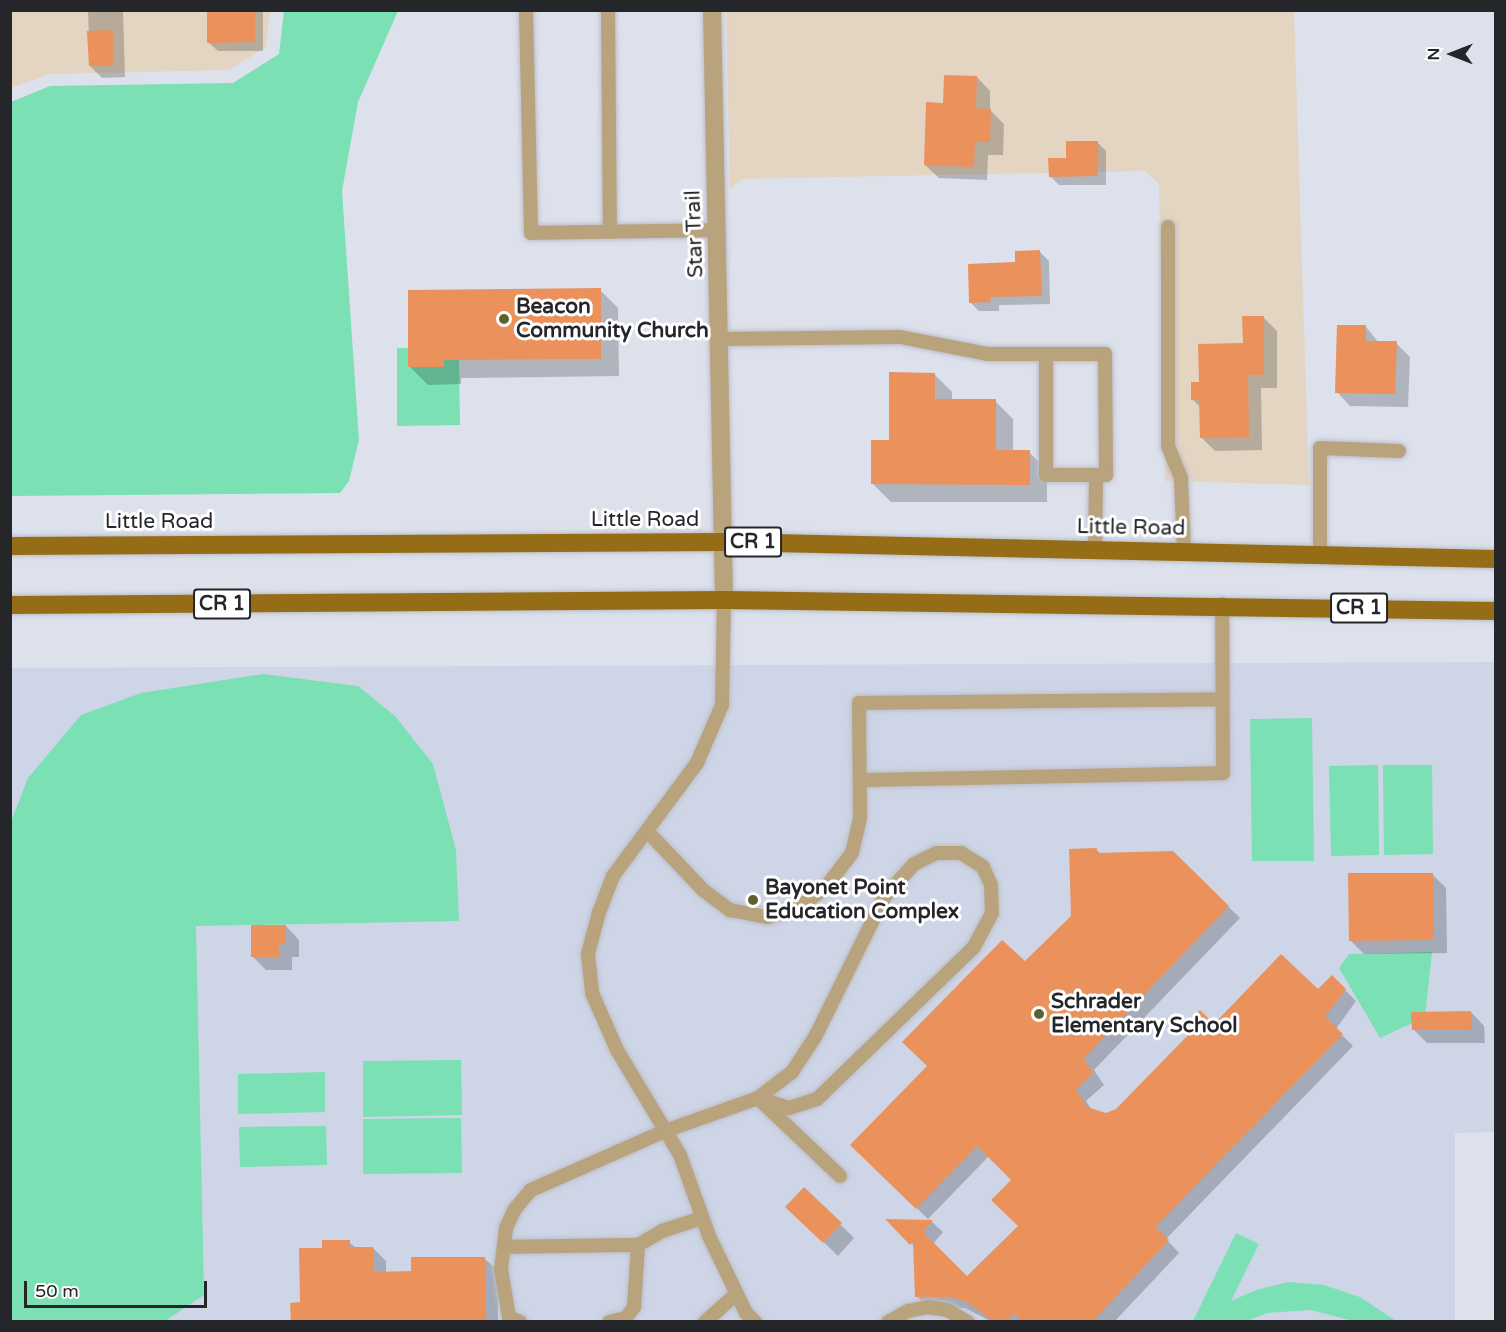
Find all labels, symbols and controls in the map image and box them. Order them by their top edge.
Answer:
north arrow [1422,24,1482,84]
text: N [1424,48,1444,60]
street label: Star Trail [681,190,709,278]
place label: Beacon Community Church [516,294,709,344]
marker: Beacon Community Church [497,312,511,326]
street label: Little Road [591,507,699,533]
street label: Little Road [105,509,213,535]
street label: Little Road [1076,514,1186,542]
road number: CR 1 [723,525,783,559]
road number: CR 1 [192,587,252,621]
road number: CR 1 [1329,591,1389,625]
place label: Bayonet Point Education Complex [765,875,959,925]
marker: Bayonet Point Education Complex [746,893,760,907]
place label: Schrader Elementary School [1051,989,1238,1039]
marker: Schrader Elementary School [1032,1007,1046,1021]
scale bar [27,1269,210,1307]
text: 50 m [35,1280,79,1302]

